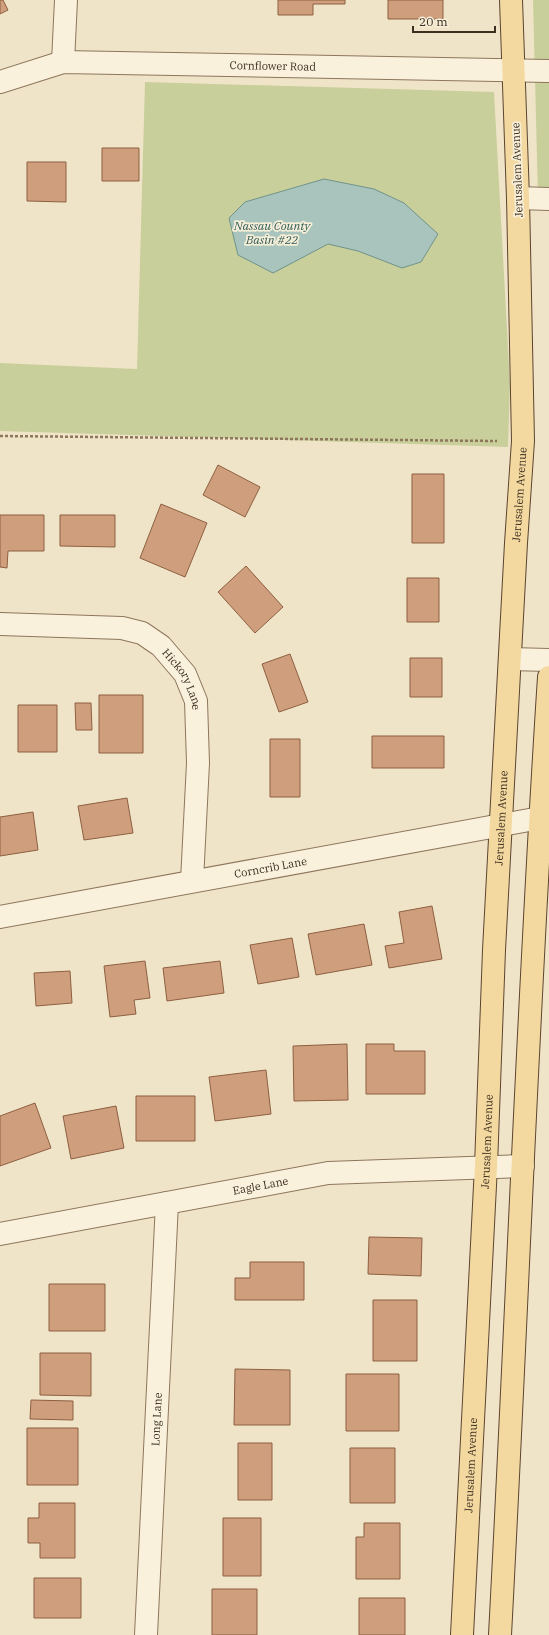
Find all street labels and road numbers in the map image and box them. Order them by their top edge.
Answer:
street label: Cornflower Road [230,58,316,74]
street label: Jerusalem Avenue [508,122,526,218]
street label: Jerusalem Avenue [509,446,530,542]
street label: Hickory Lane [159,646,204,710]
street label: Jerusalem Avenue [492,770,511,866]
street label: Corncrib Lane [233,854,308,881]
street label: Jerusalem Avenue [478,1094,496,1189]
street label: Eagle Lane [232,1174,290,1198]
street label: Long Lane [148,1392,165,1446]
street label: Jerusalem Avenue [461,1417,480,1513]

